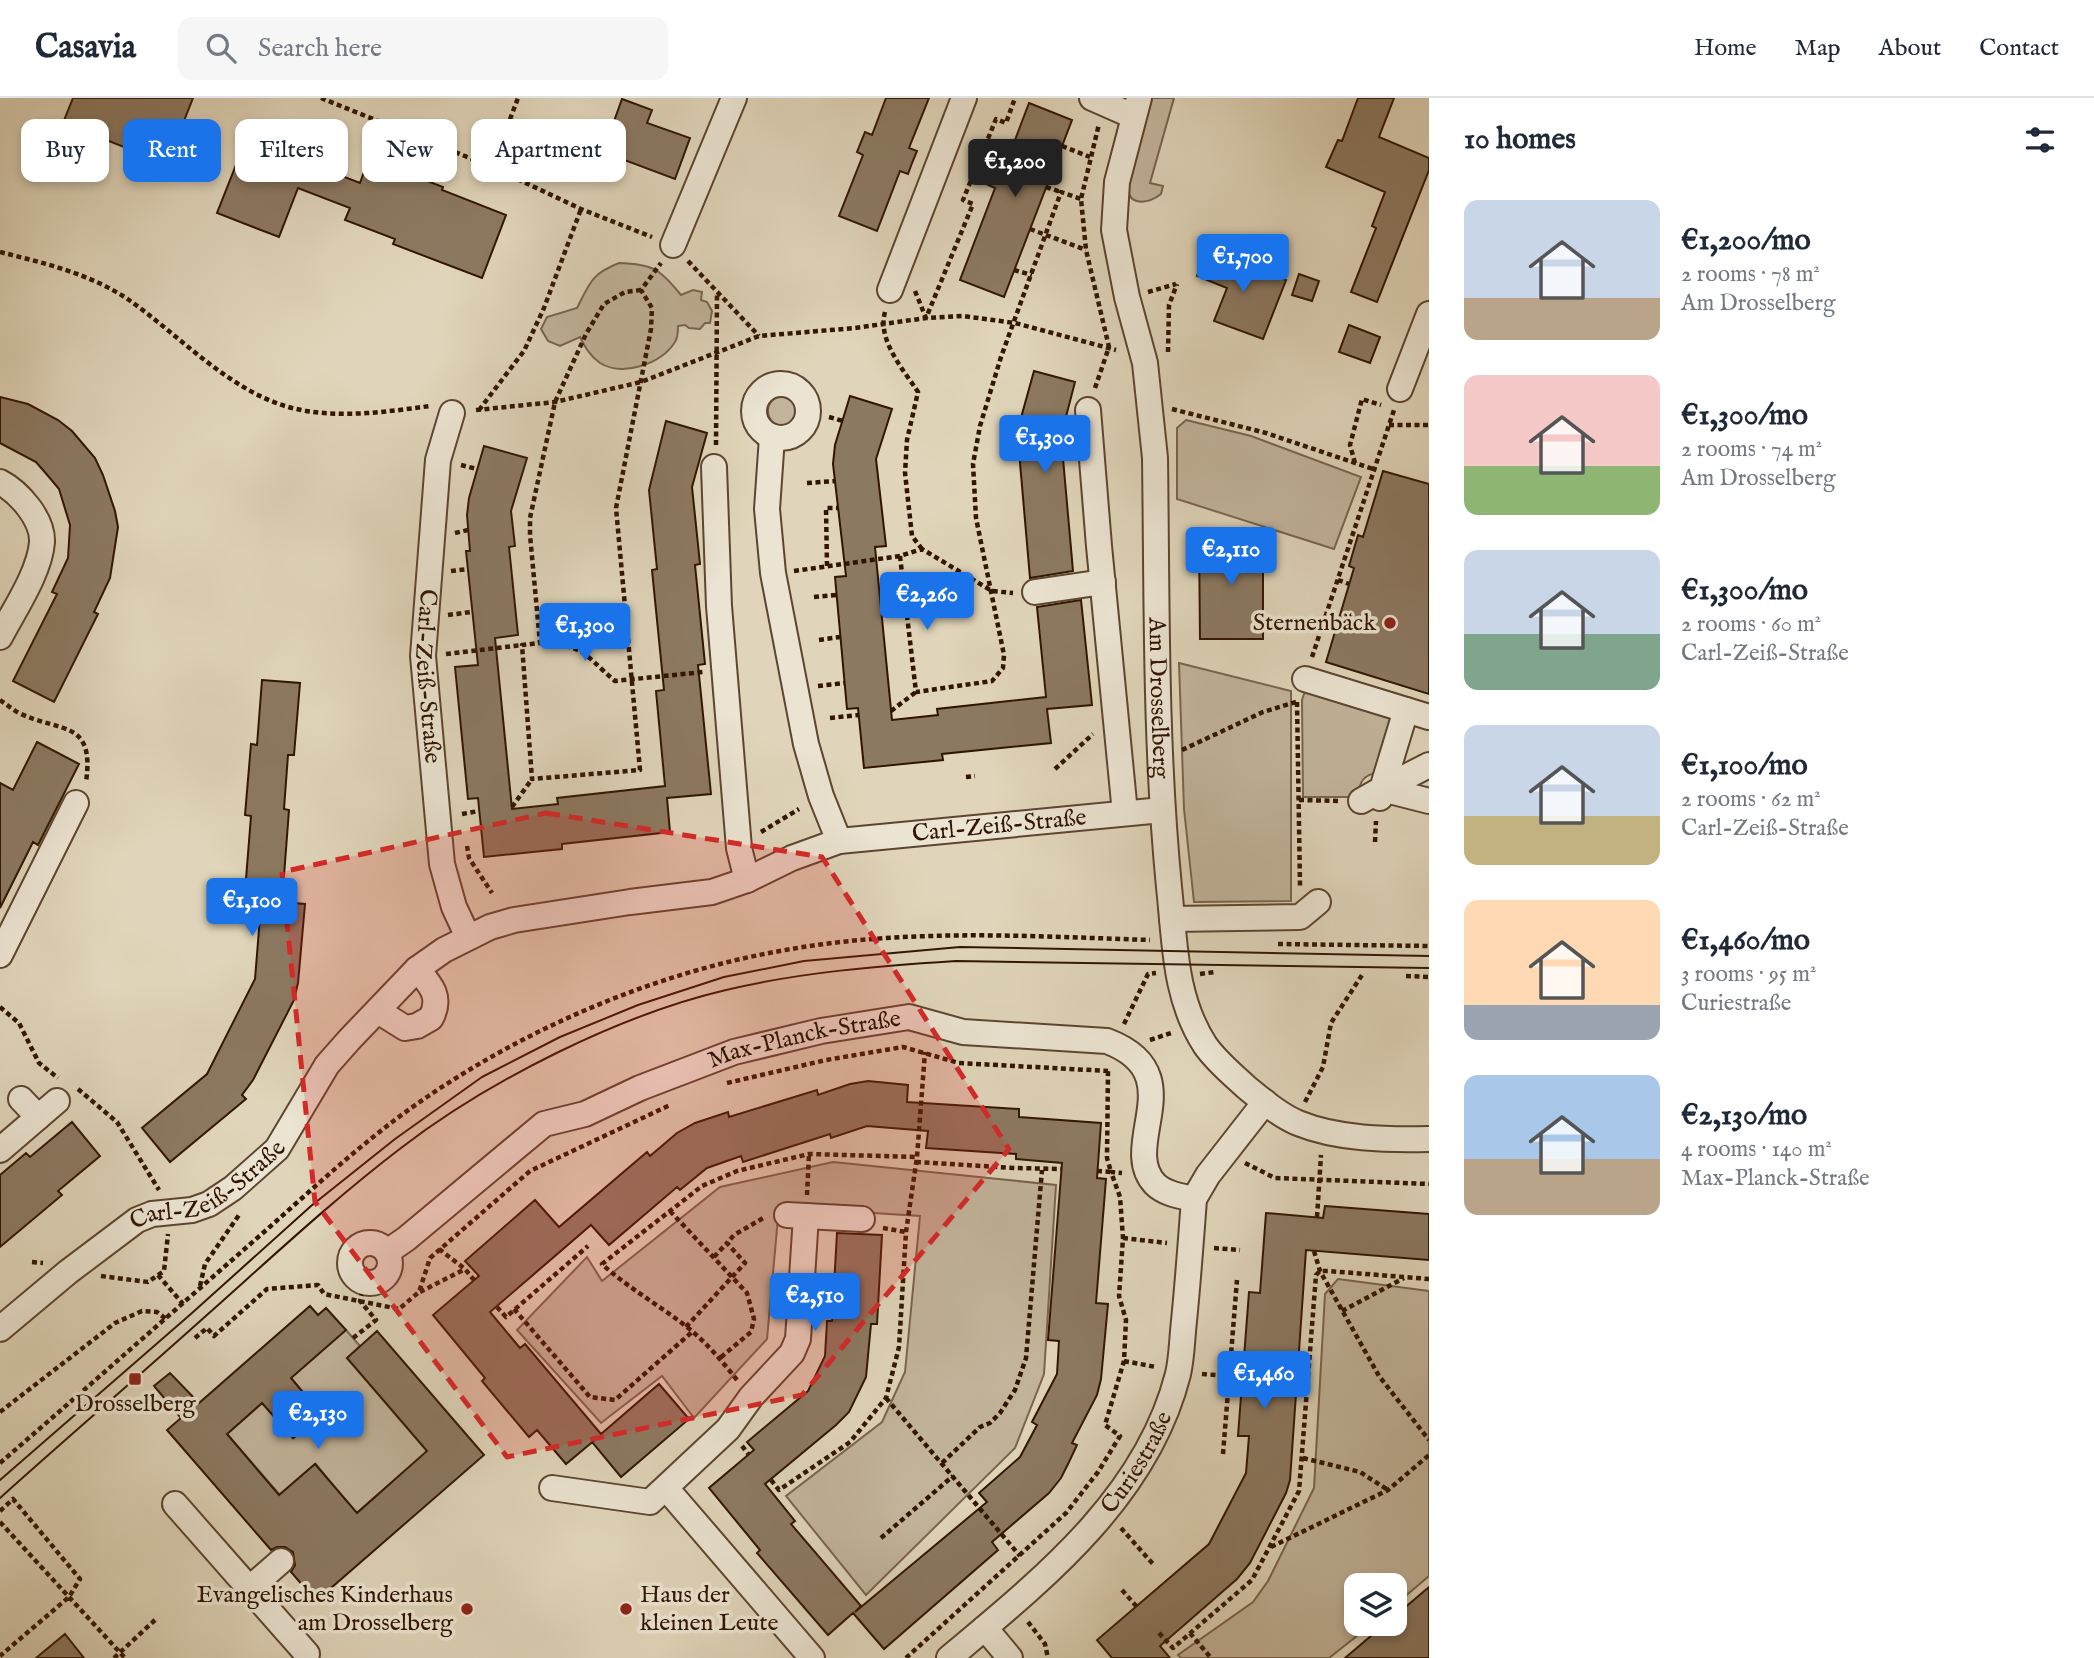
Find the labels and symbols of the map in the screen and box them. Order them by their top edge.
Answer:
pin: €1,200 [958,140,1072,199]
pin: €1,700 [1186,234,1300,294]
pin: €1,300 [988,416,1102,475]
pin: €2,110 [1174,528,1288,587]
pin: €2,260 [870,573,984,632]
street label: Carl-Zeiß-Straße [407,588,448,765]
pin: €1,300 [528,603,642,663]
place label: Sternenbäck [1253,608,1376,639]
marker: Sternenbäck [1382,615,1398,631]
street label: Am Drosselberg [1141,616,1177,780]
street label: Carl-Zeiß-Straße [911,802,1088,849]
pin: €1,100 [195,878,309,938]
street label: Max-Planck-Straße [703,1003,903,1076]
street label: Carl-Zeiß-Straße [125,1136,294,1237]
pin: €2,510 [758,1274,872,1333]
pin: €1,460 [1207,1352,1321,1411]
marker: Drosselberg [127,1371,143,1387]
place label: Drosselberg [74,1389,197,1420]
pin: €2,130 [261,1392,375,1451]
street label: Curiestraße [1094,1407,1180,1520]
place label: Evangelisches Kinderhaus am Drosselberg [197,1580,454,1639]
place label: Haus der kleinen Leute [640,1580,779,1639]
marker: Evangelisches Kinderhaus am Drosselberg [459,1601,475,1617]
marker: Haus der kleinen Leute [618,1601,634,1617]

